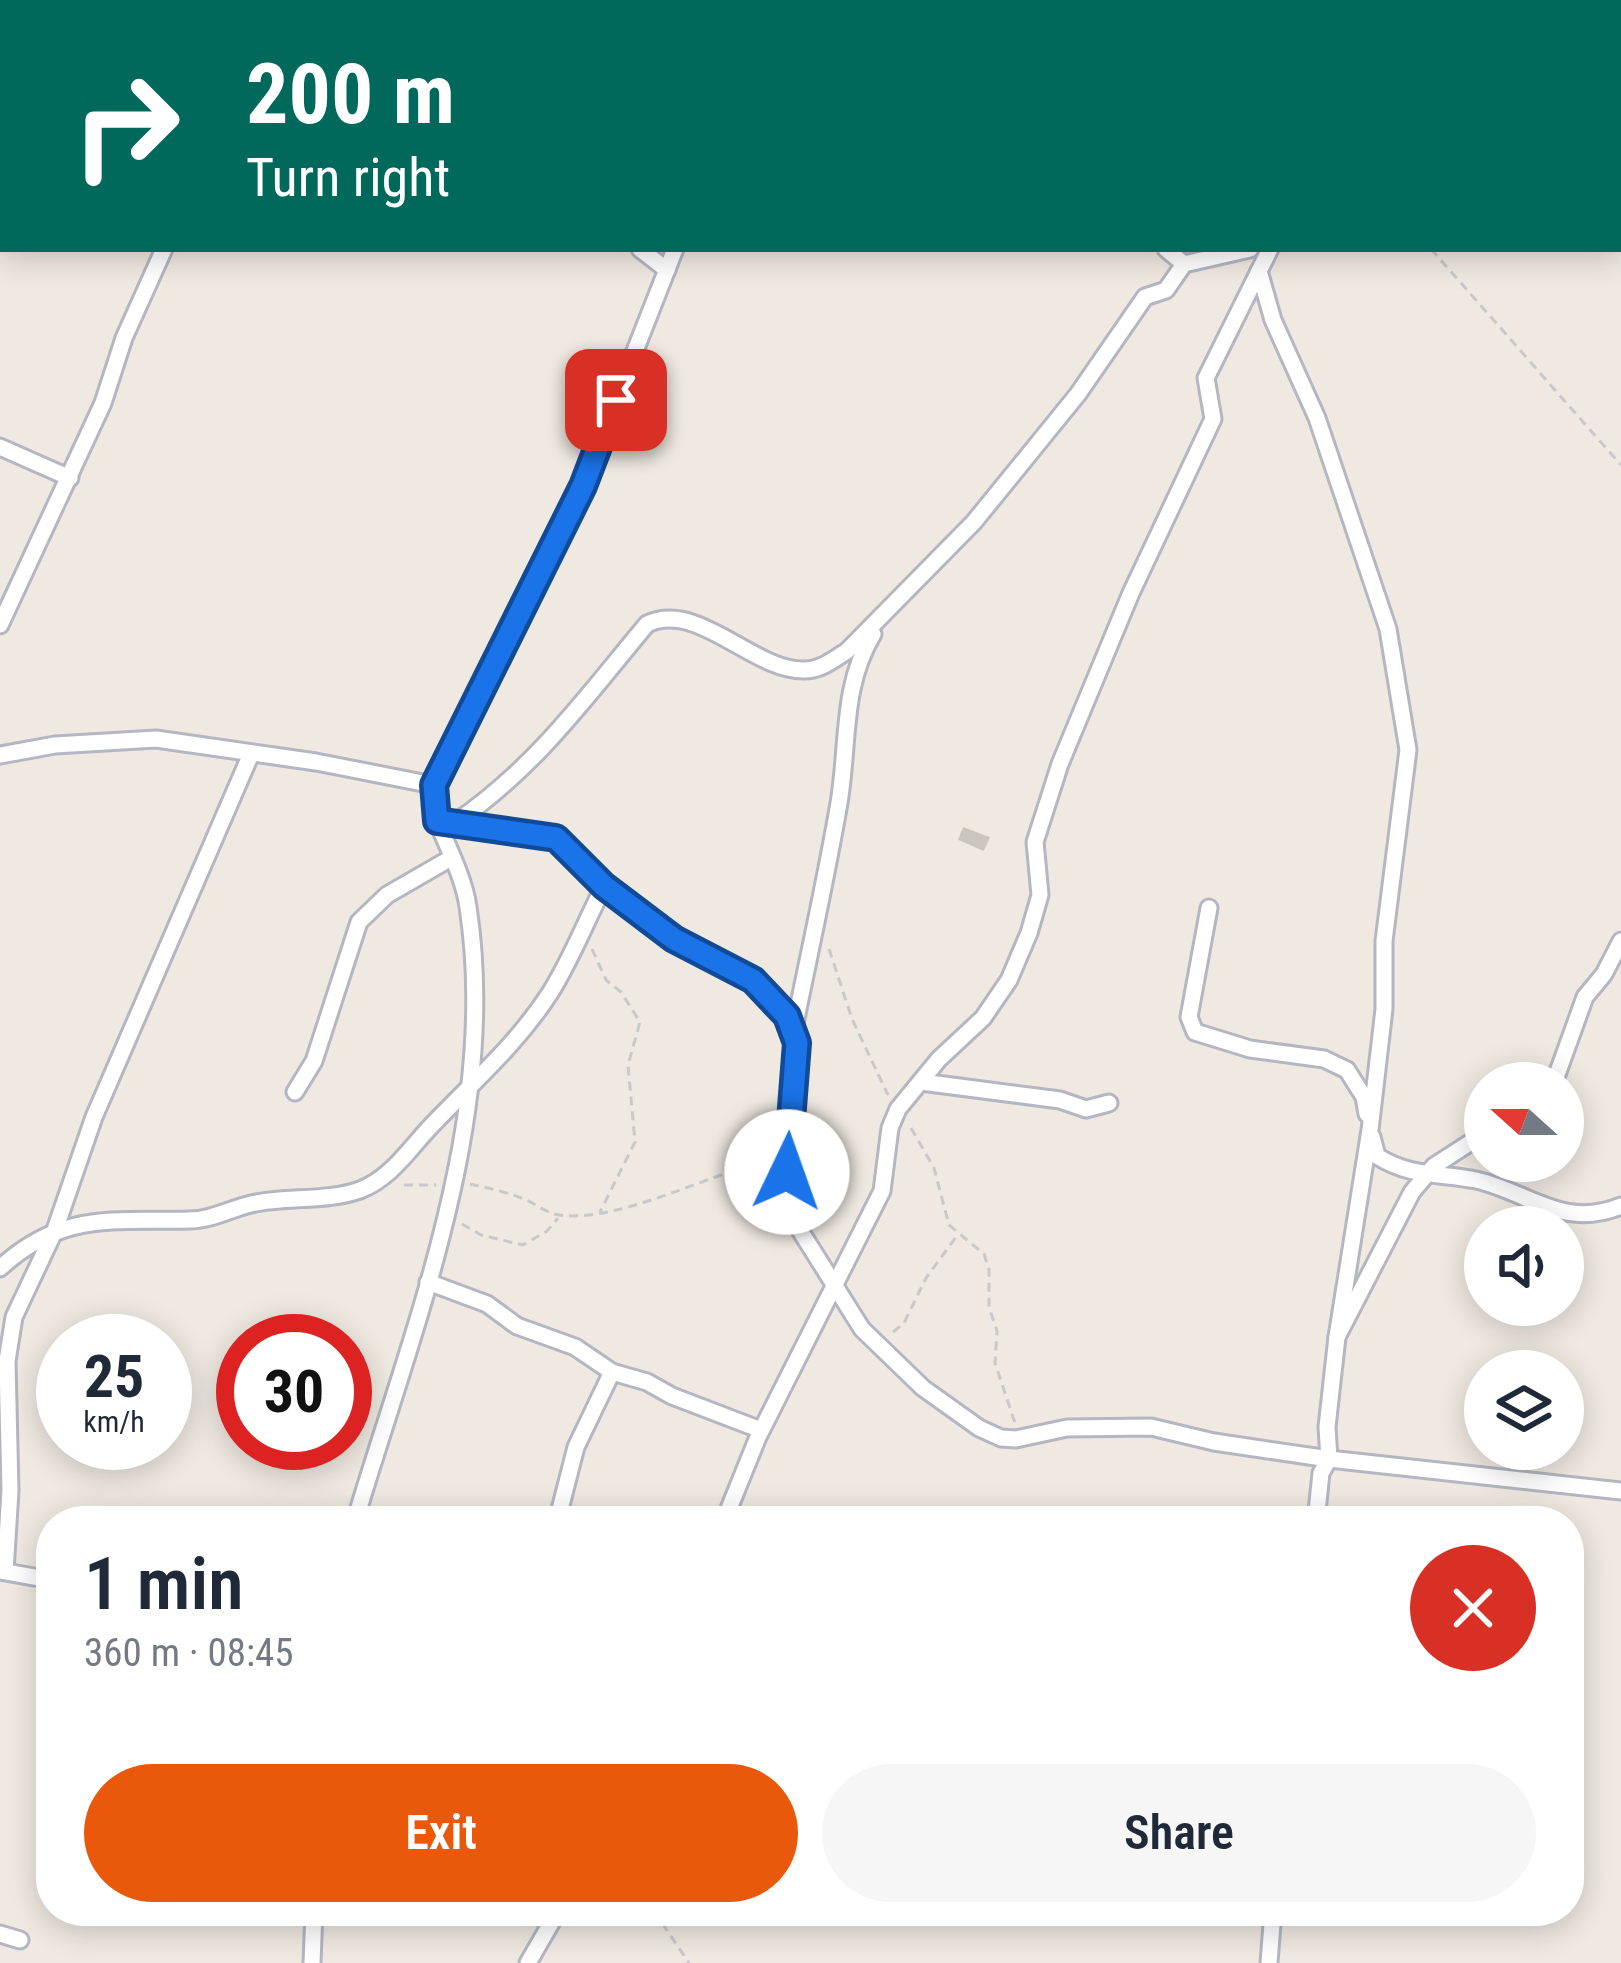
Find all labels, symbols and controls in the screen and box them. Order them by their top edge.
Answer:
text: 200 m [246,45,455,144]
icon: right [48,48,204,204]
text: Turn right [246,146,450,209]
pin [565,349,667,451]
icon: arrive [583,367,649,433]
north arrow [1464,1062,1584,1182]
map controls [1464,1062,1584,1470]
position arrow [724,1109,850,1235]
button: sound [1464,1206,1584,1326]
speed limit sign: 30 [216,1314,372,1470]
text: 25 [84,1341,144,1412]
button: layers [1464,1350,1584,1470]
text: km/h [83,1404,145,1439]
text: 1 min [84,1542,243,1627]
button: close [1410,1545,1536,1671]
text: 360 m · 08:45 [84,1630,294,1676]
button: Exit [84,1764,798,1902]
button: Share [822,1764,1536,1902]

